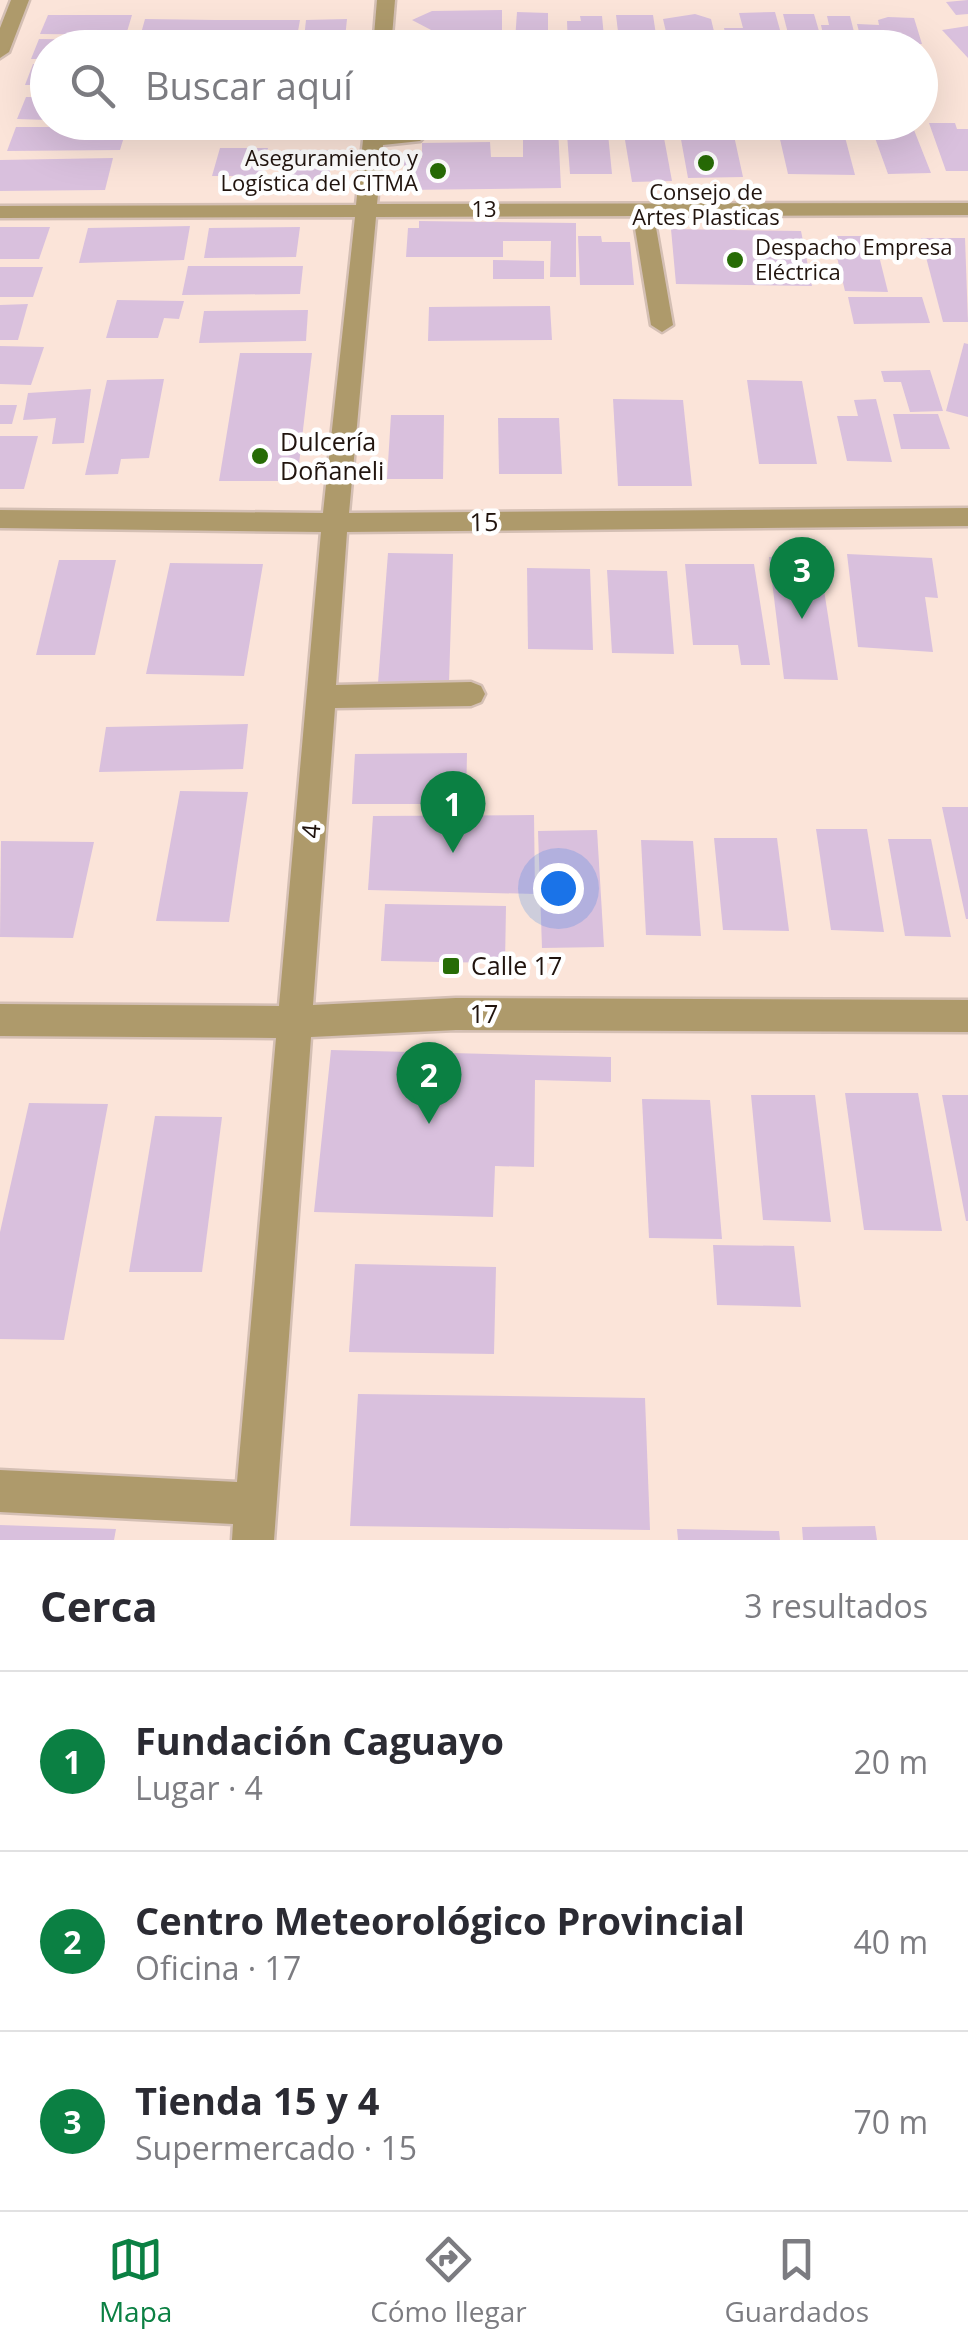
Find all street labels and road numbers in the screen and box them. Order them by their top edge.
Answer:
street label: 13 [471,193,497,223]
street label: 15 [469,504,499,538]
street label: 4 [292,822,328,840]
street label: 17 [470,996,498,1030]

